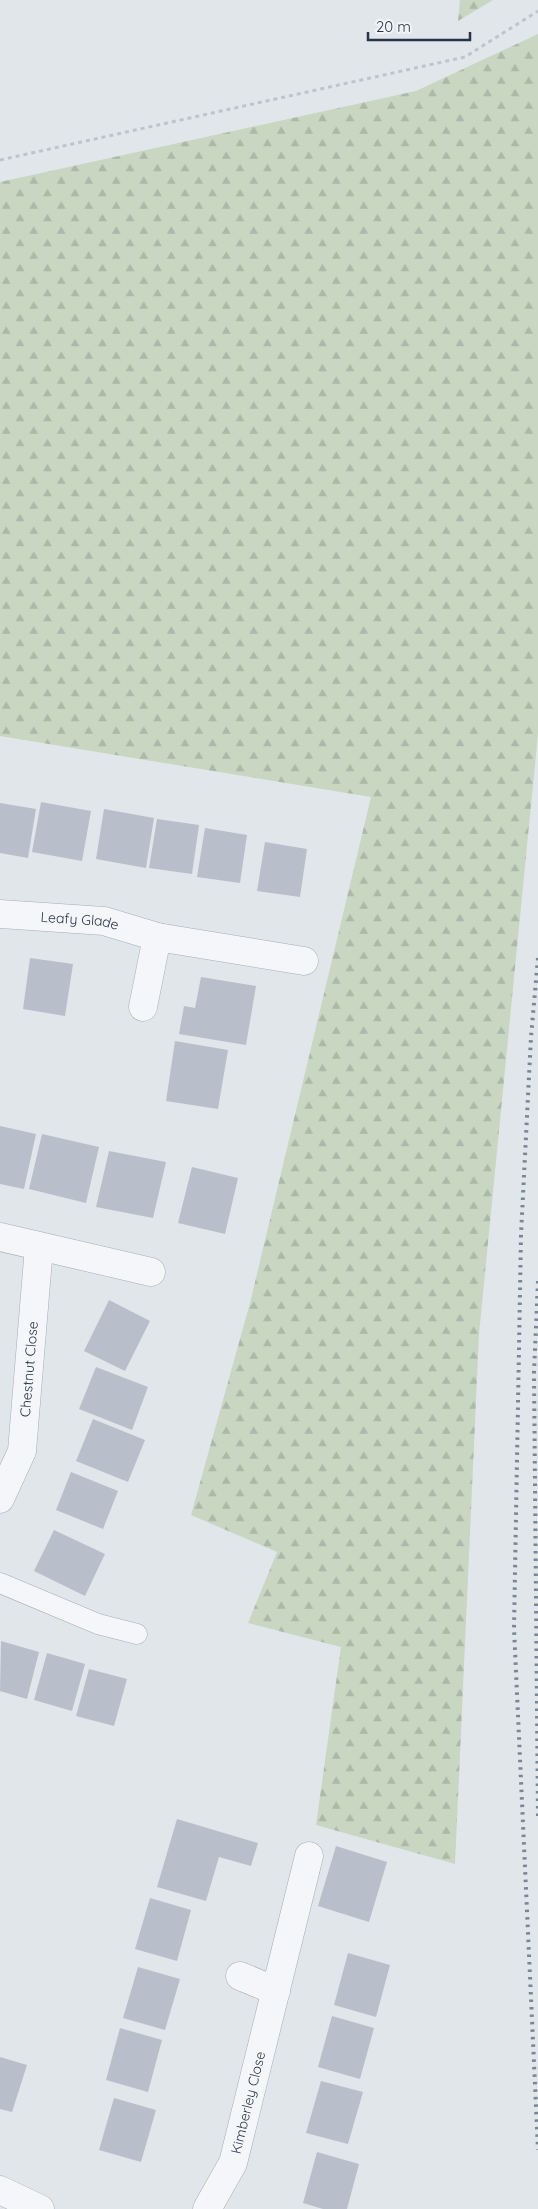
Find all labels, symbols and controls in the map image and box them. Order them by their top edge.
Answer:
scale bar [368,10,470,42]
text: 20 m [376,17,411,36]
street label: Leafy Glade [40,908,121,934]
street label: Chestnut Close [16,1320,42,1418]
street label: Kimberley Close [227,2049,269,2156]

